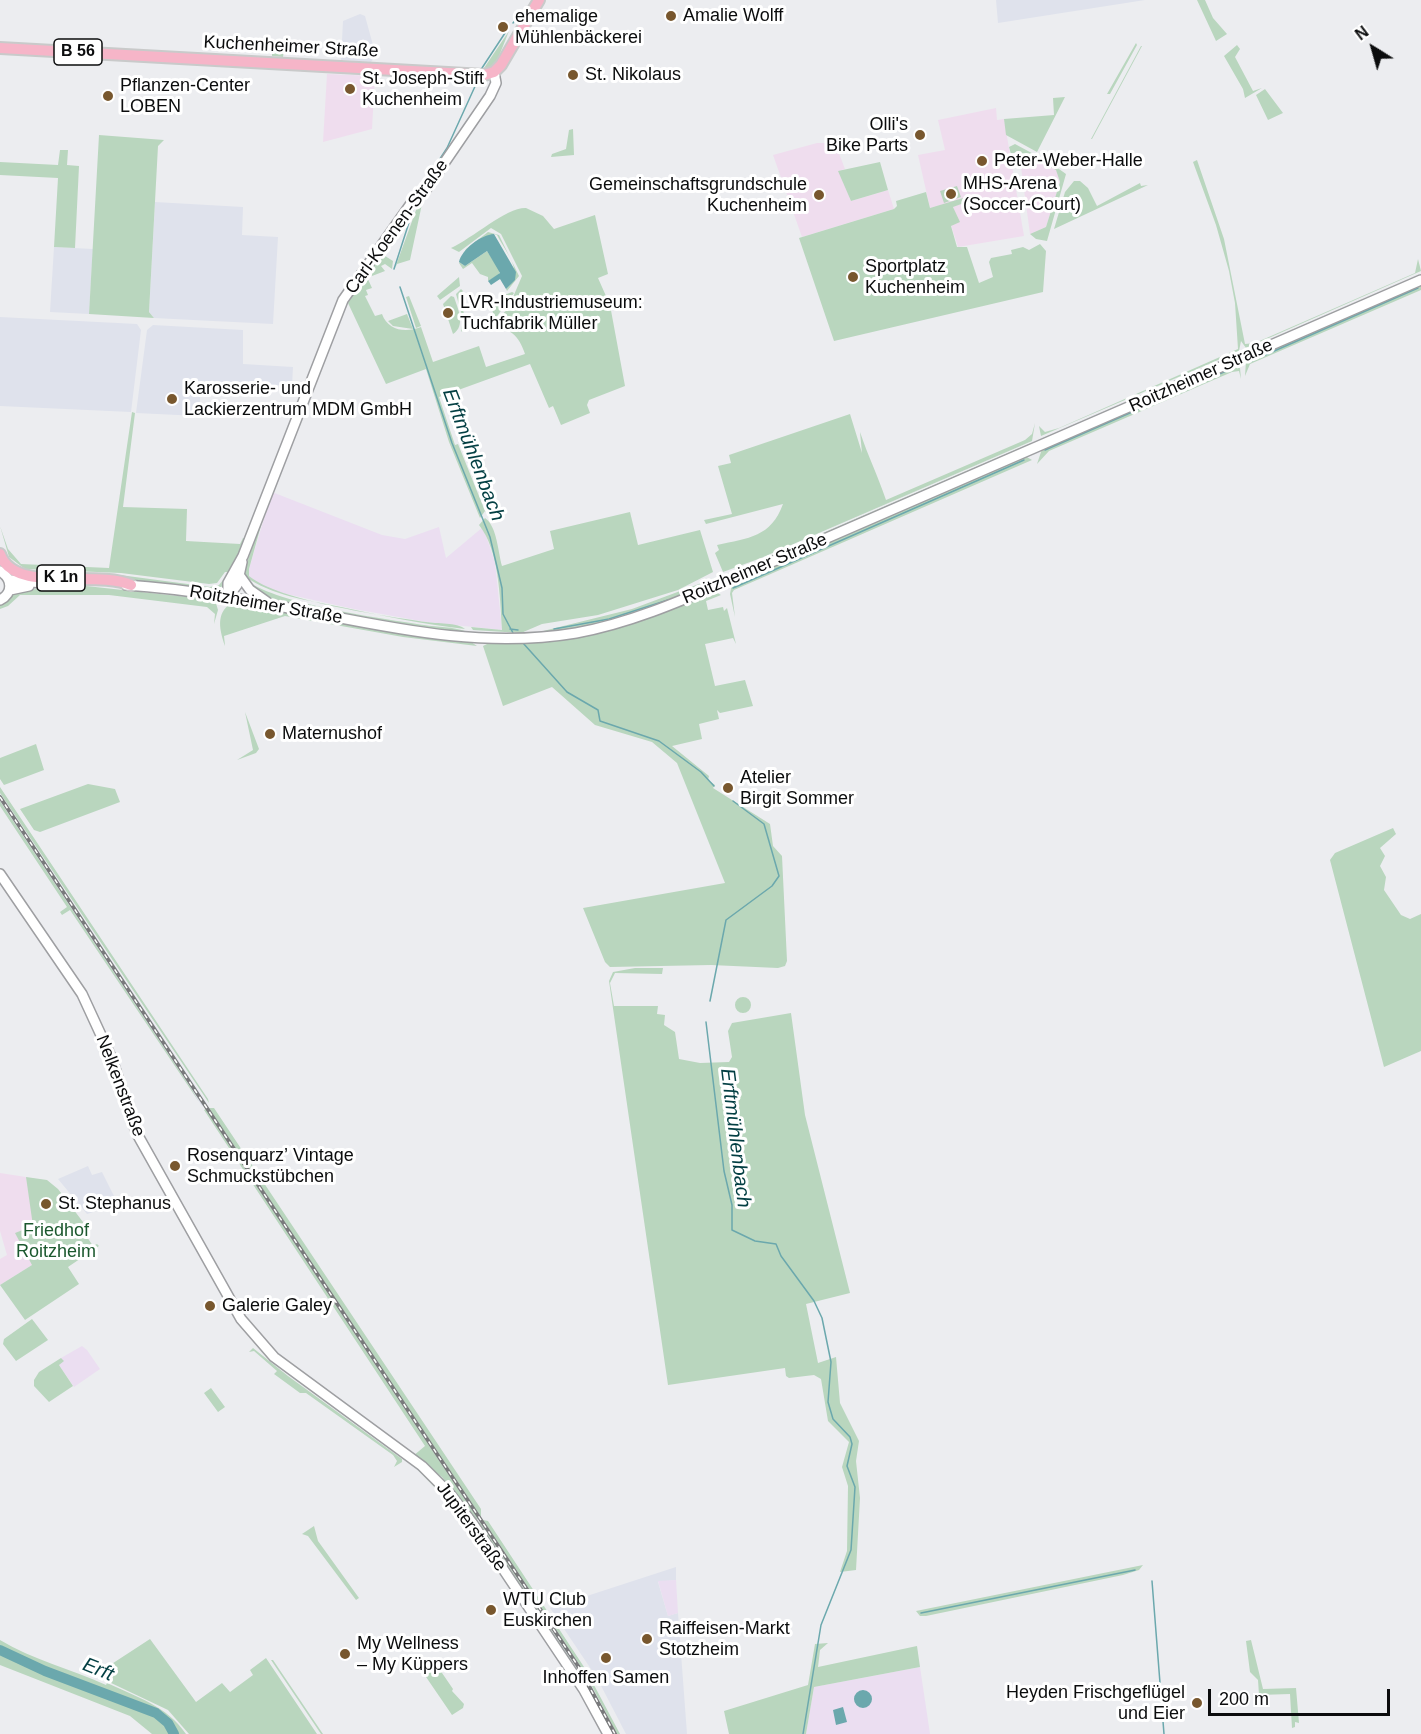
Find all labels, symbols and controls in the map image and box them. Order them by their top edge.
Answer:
place label: Amalie Wolff [683,5,783,27]
place label: ehemalige Mühlenbäckerei [515,6,642,48]
marker: Amalie Wolff [664,9,678,23]
north arrow [1343,18,1403,78]
marker: ehemalige Mühlenbäckerei [496,20,510,34]
text: N [1352,23,1372,43]
street label: Kuchenheimer Straße [203,32,379,62]
road number: B 56 [54,39,102,65]
place label: St. Nikolaus [585,64,681,86]
place label: St. Joseph-Stift Kuchenheim [362,68,484,110]
marker: St. Nikolaus [566,68,580,82]
place label: Pflanzen-Center LOBEN [120,75,250,118]
marker: St. Joseph-Stift Kuchenheim [343,82,357,96]
marker: Pflanzen-Center LOBEN [101,89,115,103]
place label: Olli's Bike Parts [826,114,908,156]
marker: Olli's Bike Parts [913,128,927,142]
place label: Peter-Weber-Halle [994,150,1143,172]
marker: Peter-Weber-Halle [975,154,989,168]
street label: Carl-Koenen-Straße [341,155,453,299]
place label: MHS-Arena (Soccer-Court) [963,173,1081,216]
place label: Gemeinschaftsgrundschule Kuchenheim [589,174,807,216]
marker: MHS-Arena (Soccer-Court) [944,187,958,201]
marker: Gemeinschaftsgrundschule Kuchenheim [812,188,826,202]
place label: Sportplatz Kuchenheim [865,256,965,298]
marker: Sportplatz Kuchenheim [846,270,860,284]
place label: LVR-Industriemuseum: Tuchfabrik Müller [460,292,643,334]
marker: LVR-Industriemuseum: Tuchfabrik Müller [441,306,455,320]
street label: Roitzheimer Straße [1126,335,1276,417]
place label: Karosserie- und Lackierzentrum MDM GmbH [184,378,412,420]
water label: Erftmühlenbach [437,385,509,525]
marker: Karosserie- und Lackierzentrum MDM GmbH [165,392,179,406]
street label: Roitzheimer Straße [679,529,831,609]
road number: K 1n [37,565,85,591]
street label: Roitzheimer Straße [188,581,344,629]
place label: Maternushof [282,723,382,745]
marker: Maternushof [263,727,277,741]
place label: Atelier Birgit Sommer [740,767,854,810]
marker: Atelier Birgit Sommer [721,781,735,795]
street label: Nelkenstraße [91,1032,149,1140]
water label: Erftmühlenbach [715,1067,755,1209]
place label: Rosenquarz’ Vintage Schmuckstübchen [187,1145,354,1188]
marker: Rosenquarz’ Vintage Schmuckstübchen [168,1159,182,1173]
place label: St. Stephanus [58,1193,171,1215]
marker: St. Stephanus [39,1197,53,1211]
park label: Friedhof Roitzheim [16,1220,96,1262]
place label: Galerie Galey [222,1295,332,1317]
marker: Galerie Galey [203,1299,217,1313]
street label: Jupiterstraße [431,1478,511,1576]
place label: WTU Club Euskirchen [503,1589,592,1632]
marker: WTU Club Euskirchen [484,1603,498,1617]
place label: Raiffeisen-Markt Stotzheim [659,1618,790,1660]
marker: Raiffeisen-Markt Stotzheim [640,1632,654,1646]
place label: My Wellness – My Küppers [357,1633,468,1676]
marker: My Wellness – My Küppers [338,1647,352,1661]
marker: Inhoffen Samen [599,1651,613,1665]
water label: Erft [79,1653,117,1687]
place label: Inhoffen Samen [543,1667,669,1689]
scale bar [1211,1677,1392,1715]
place label: Heyden Frischgeflügel und Eier [1006,1682,1185,1724]
text: 200 m [1219,1689,1269,1709]
marker: Heyden Frischgeflügel und Eier [1190,1696,1204,1710]

